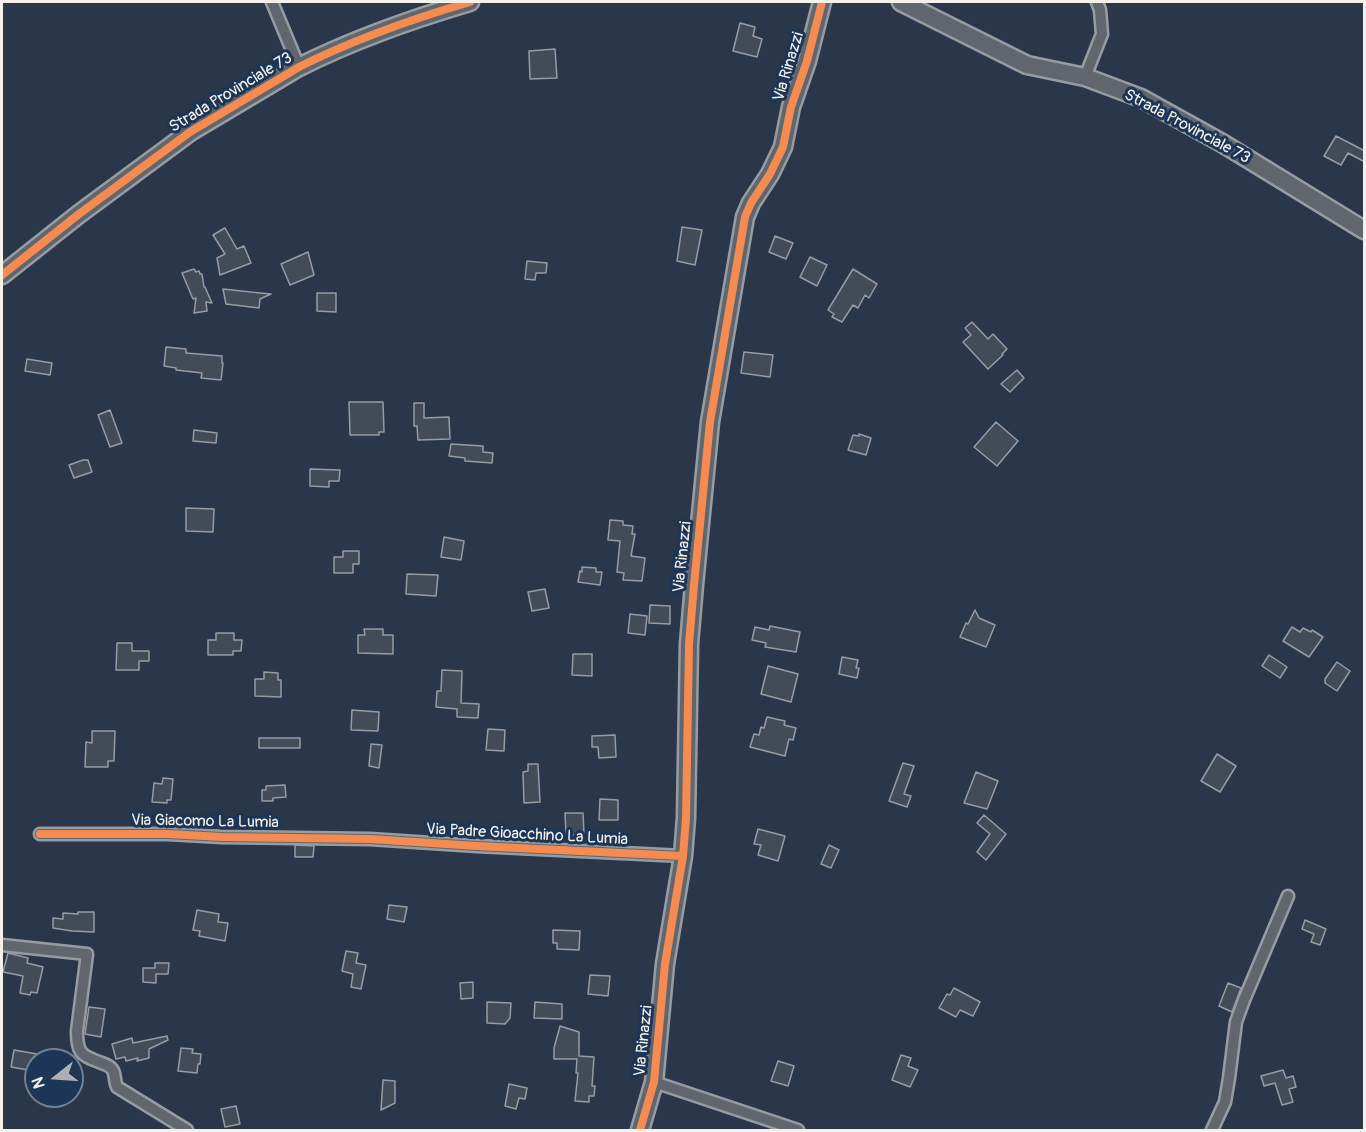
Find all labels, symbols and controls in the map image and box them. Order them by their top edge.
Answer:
street label: Via Rinazzi [769,30,809,104]
street label: Strada Provinciale 73 [166,49,296,137]
street label: Strada Provinciale 73 [1121,86,1253,168]
street label: Via Rinazzi [670,521,696,593]
street label: Via Giacomo La Lumia [131,811,279,833]
street label: Via Padre Gioacchino La Lumia [426,820,628,850]
street label: Via Rinazzi [631,1005,657,1077]
north arrow [24,1048,84,1108]
text: N [28,1075,50,1091]

